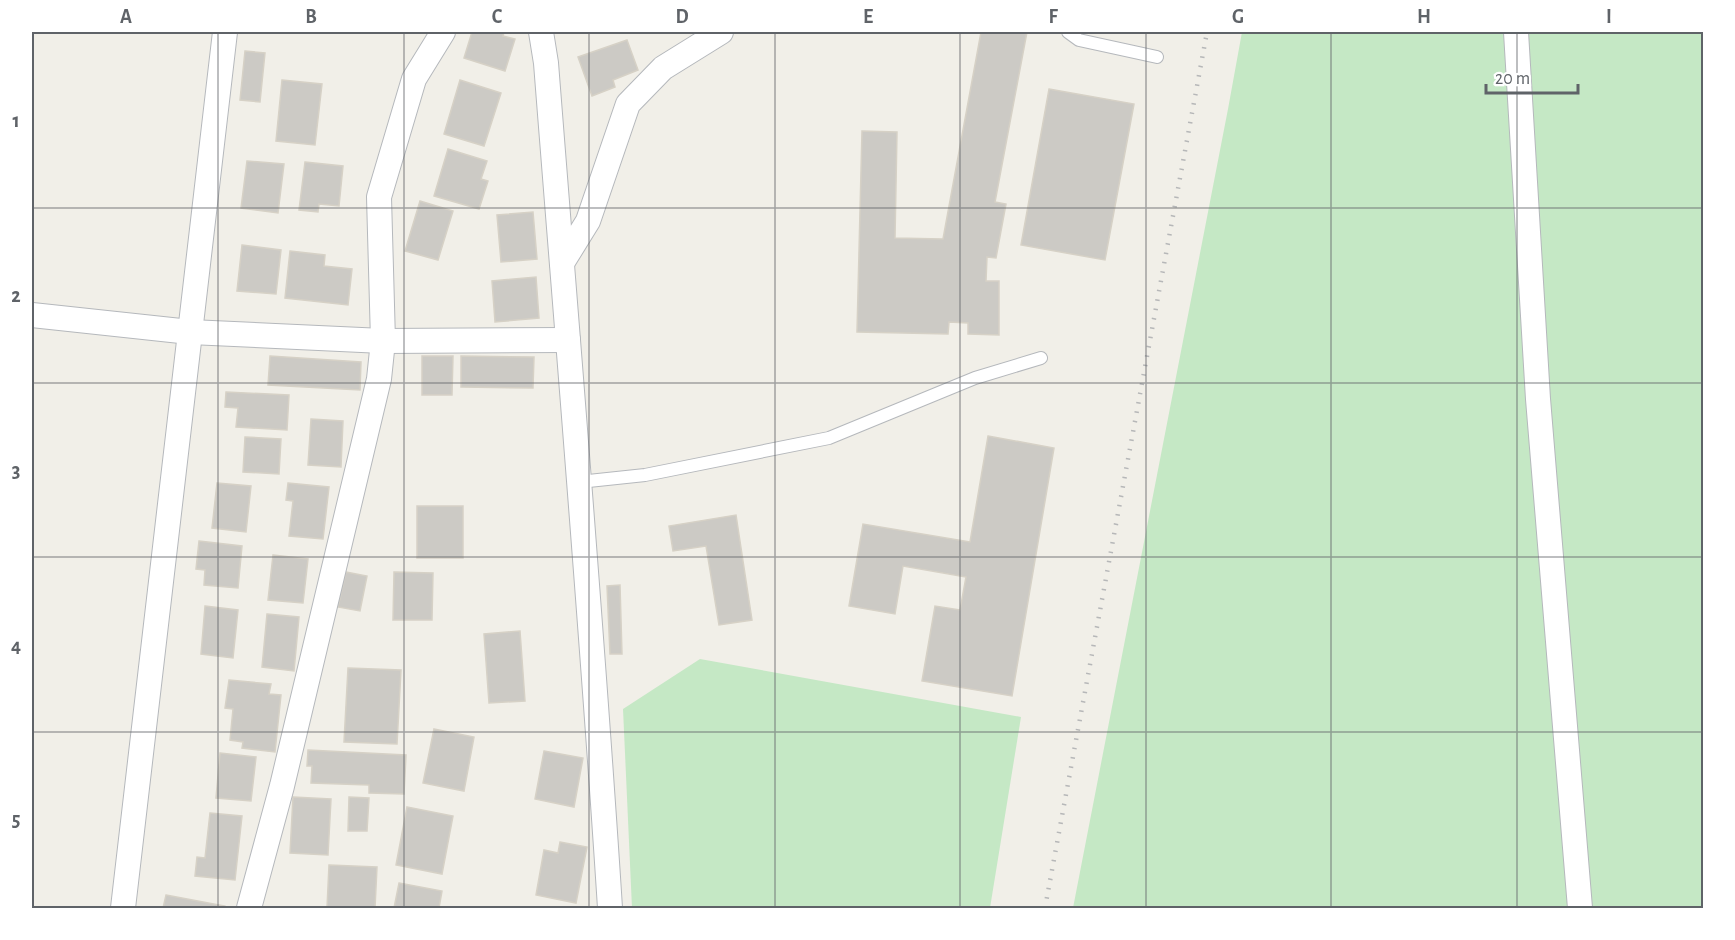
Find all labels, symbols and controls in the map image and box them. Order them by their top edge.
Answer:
text: A [120,7,132,27]
text: B [305,7,317,27]
text: C [492,7,503,27]
text: D [675,7,689,27]
text: E [863,7,873,27]
text: F [1048,7,1058,27]
text: G [1232,7,1244,27]
text: H [1417,7,1431,27]
text: I [1606,7,1612,27]
scale bar [1486,57,1578,95]
text: 20 m [1495,70,1530,88]
text: 1 [12,111,20,131]
text: 2 [11,286,21,306]
text: 3 [12,461,20,481]
text: 4 [11,636,21,656]
text: 5 [12,810,20,830]

